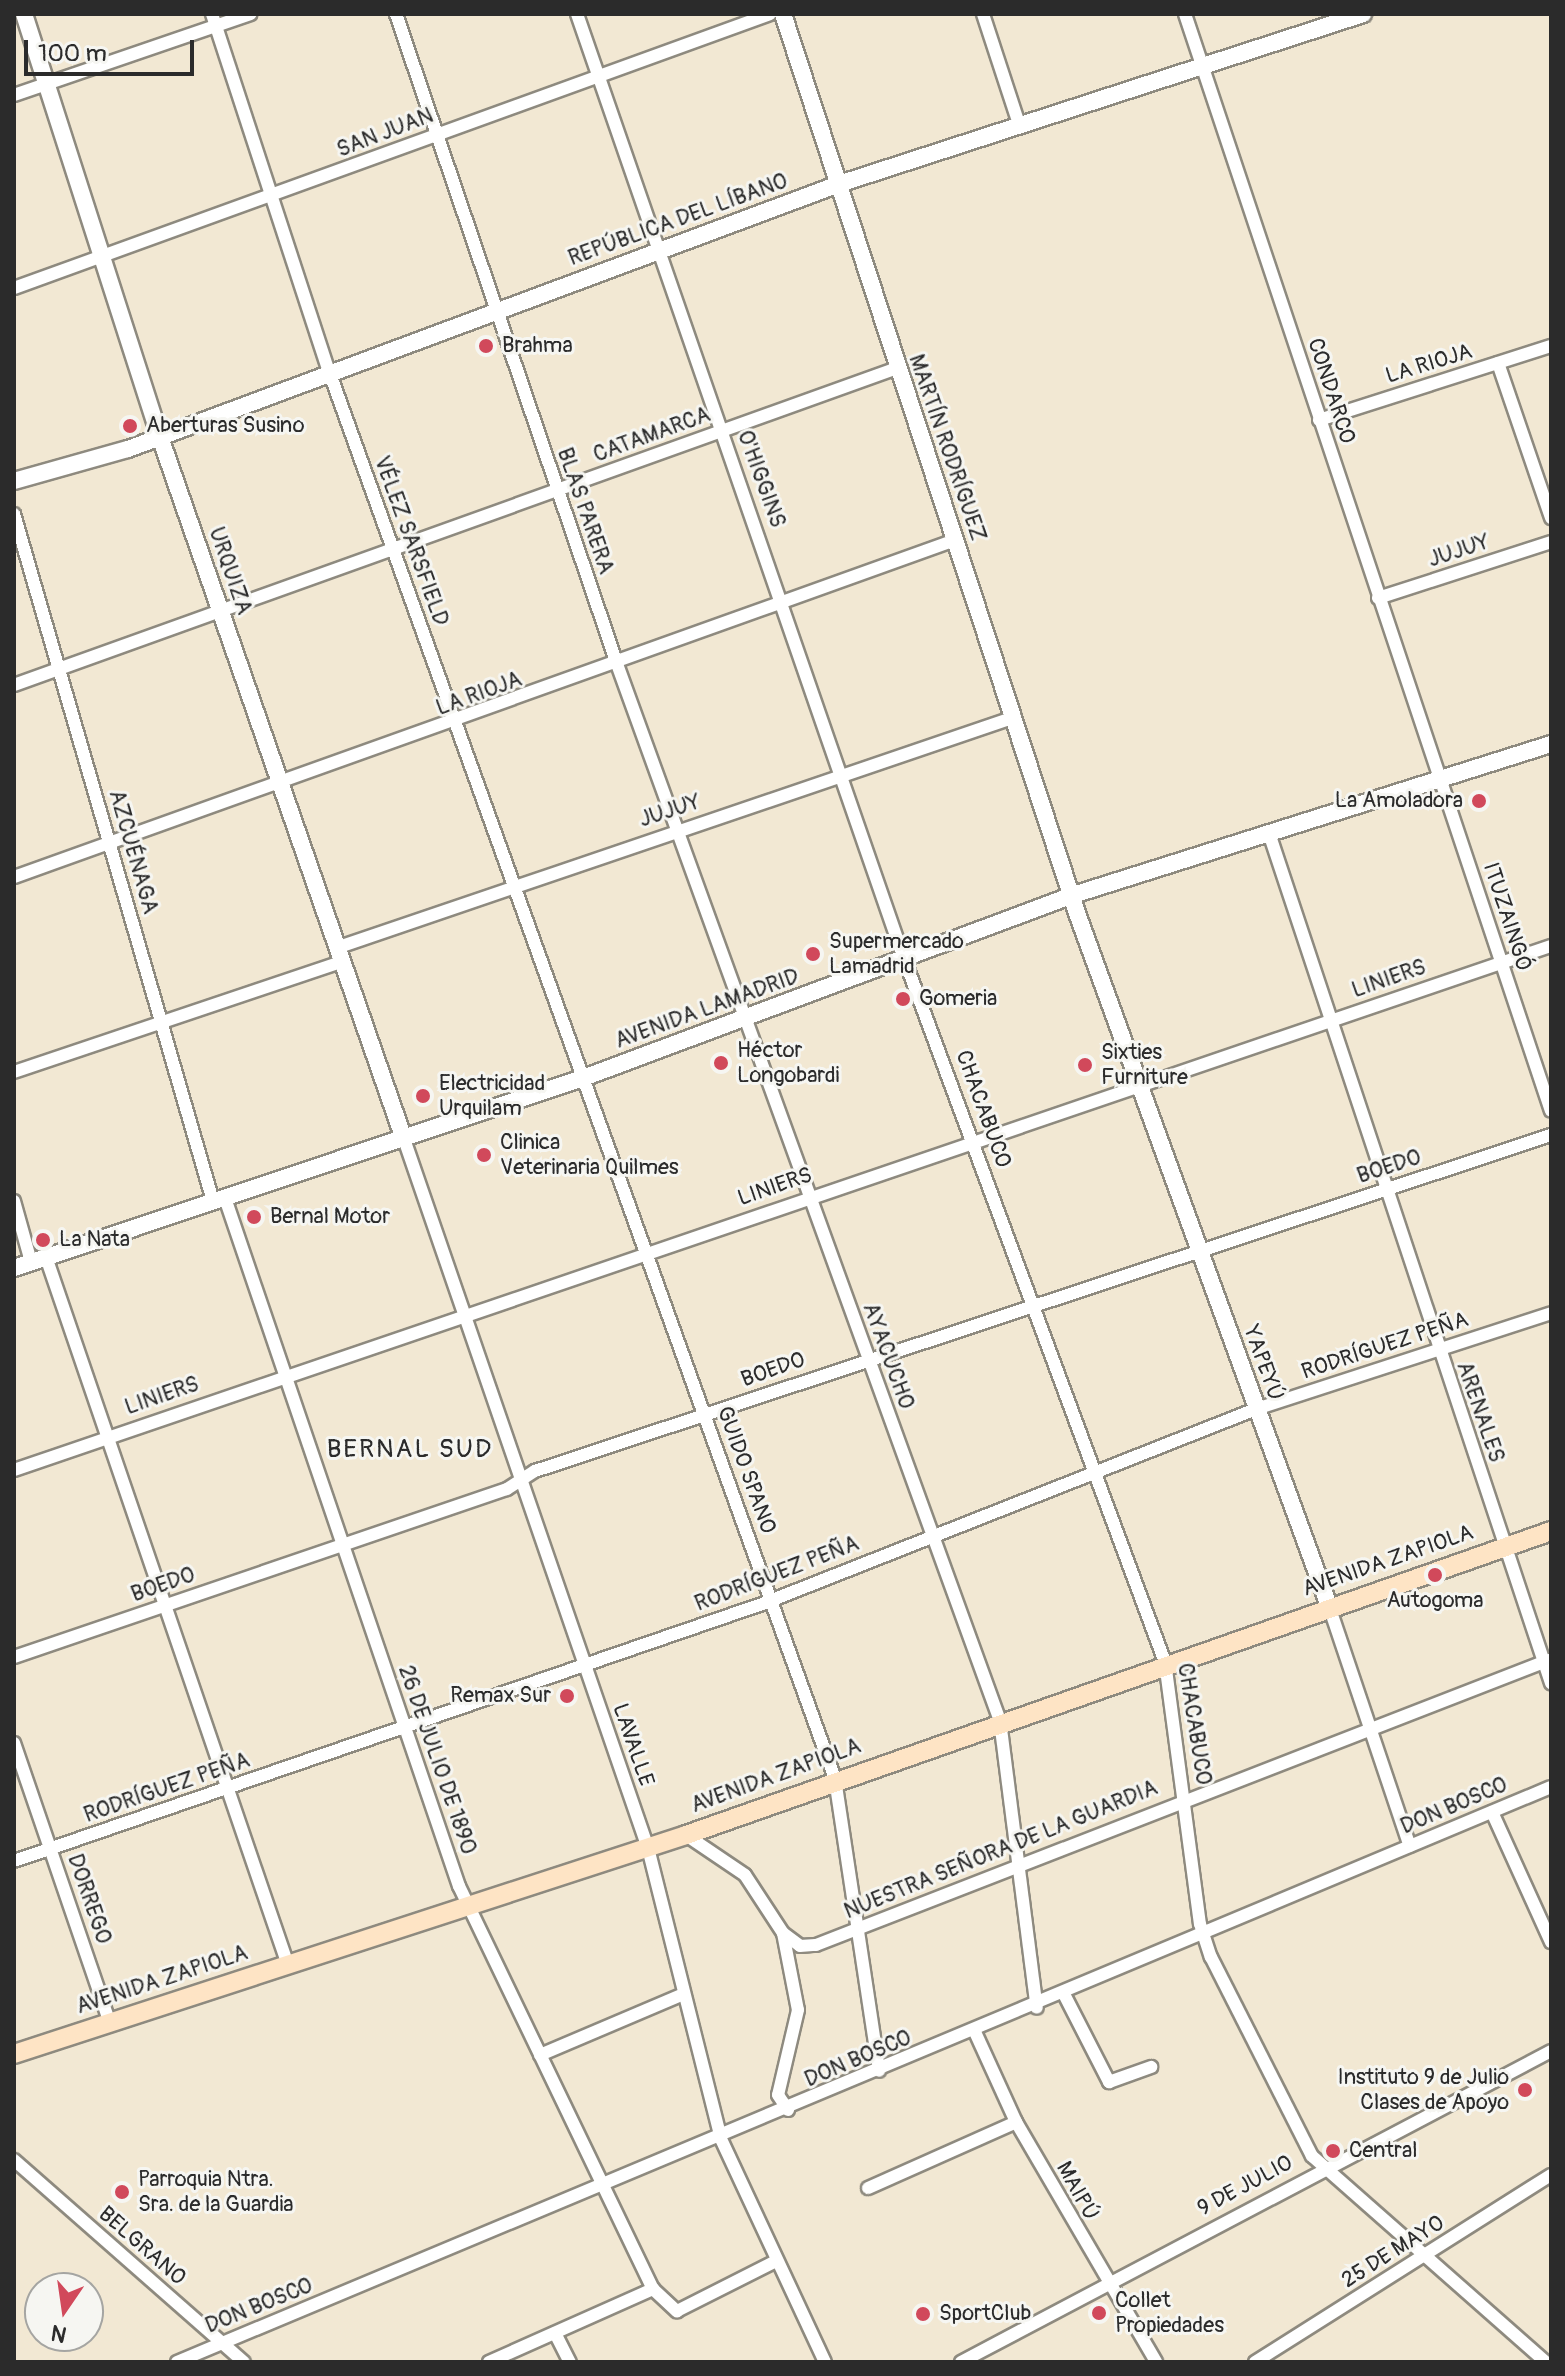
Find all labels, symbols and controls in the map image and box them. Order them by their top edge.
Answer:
scale bar [28,24,198,74]
text: 100 m [38,39,107,68]
street label: SAN JUAN [333,103,437,163]
street label: REPÚBLICA DEL LÍBANO [565,168,791,272]
place label: Brahma [502,333,573,359]
street label: CONDARCO [1302,335,1360,447]
marker: Brahma [477,337,495,355]
street label: LA RIOJA [1382,338,1476,390]
street label: MARTÍN RODRÍGUEZ [903,351,991,545]
street label: CATAMARCA [590,402,714,468]
place label: Aberturas Susino [146,413,305,439]
marker: Aberturas Susino [121,417,139,435]
street label: O'HIGGINS [731,427,791,531]
street label: BLAS PARERA [551,444,619,578]
street label: VÉLEZ SARSFIELD [368,452,454,630]
street label: URQUIZA [203,524,257,618]
street label: JUJUY [1425,529,1493,573]
street label: LA RIOJA [433,666,525,722]
street label: AZCUÉNAGA [103,787,163,917]
place label: La Amoladora [1335,788,1463,814]
street label: JUJUY [636,789,704,833]
marker: La Amoladora [1470,792,1488,810]
street label: ITUZAINGÓ [1477,859,1537,975]
place label: Supermercado Lamadrid [829,928,964,980]
marker: Supermercado Lamadrid [804,945,822,963]
street label: LINIERS [1348,954,1430,1004]
street label: AVENIDA LAMADRID [611,963,803,1055]
place label: Gomeria [919,986,997,1012]
marker: Gomeria [894,990,912,1008]
place label: Héctor Longobardi [737,1037,839,1088]
place label: Sixties Furniture [1101,1039,1188,1090]
street label: CHACABUCO [950,1047,1016,1171]
marker: Héctor Longobardi [712,1054,730,1072]
marker: Sixties Furniture [1076,1056,1094,1074]
place label: Electricidad Urquilam [439,1070,545,1122]
marker: Electricidad Urquilam [414,1087,432,1105]
place label: Clinica Veterinaria Quilmes [500,1129,679,1180]
street label: BOEDO [1354,1144,1424,1190]
marker: Clinica Veterinaria Quilmes [475,1146,493,1164]
street label: LINIERS [734,1162,816,1212]
place label: Bernal Motor [270,1204,390,1230]
marker: Bernal Motor [245,1208,263,1226]
place label: La Nata [59,1227,130,1253]
marker: La Nata [34,1231,52,1249]
street label: AYACUCHO [857,1299,919,1413]
street label: RODRÍGUEZ PEÑA [1298,1307,1472,1385]
street label: YAPEYÚ [1237,1322,1289,1404]
street label: BOEDO [738,1347,808,1393]
street label: ARENALES [1450,1358,1510,1466]
street label: LINIERS [121,1371,203,1421]
street label: GUIDO SPANO [711,1403,781,1537]
district label: BERNAL SUD [327,1434,493,1466]
street label: AVENIDA ZAPIOLA [1299,1519,1477,1603]
street label: RODRÍGUEZ PEÑA [691,1531,863,1617]
street label: BOEDO [128,1562,198,1608]
marker: Autogoma [1426,1566,1444,1584]
place label: Autogoma [1386,1588,1484,1614]
street label: CHACABUCO [1171,1661,1217,1787]
street label: 26 DE JULIO DE 1890 [392,1662,482,1858]
place label: Remax Sur [450,1683,551,1709]
marker: Remax Sur [558,1687,576,1705]
street label: LAVALLE [607,1700,659,1790]
street label: AVENIDA ZAPIOLA [688,1733,864,1819]
street label: RODRÍGUEZ PEÑA [80,1747,254,1829]
street label: DON BOSCO [1397,1772,1511,1840]
street label: NUESTRA SEÑORA DE LA GUARDIA [840,1775,1162,1925]
street label: DORREGO [61,1851,117,1947]
street label: AVENIDA ZAPIOLA [73,1940,251,2020]
street label: DON BOSCO [801,2025,915,2093]
place label: Instituto 9 de Julio Clases de Apoyo [1337,2064,1509,2116]
marker: Instituto 9 de Julio Clases de Apoyo [1516,2081,1534,2099]
place label: Central [1349,2138,1417,2164]
marker: Central [1324,2142,1342,2160]
street label: 9 DE JULIO [1193,2150,1297,2222]
street label: MAIPÚ [1050,2157,1104,2225]
place label: Parroquia Ntra. Sra. de la Guardia [138,2166,294,2218]
marker: Parroquia Ntra. Sra. de la Guardia [113,2183,131,2201]
street label: BELGRANO [93,2201,191,2291]
street label: 25 DE MAYO [1337,2210,1449,2294]
north arrow [24,2272,104,2352]
street label: DON BOSCO [202,2273,316,2339]
place label: Collet Propiedades [1115,2287,1224,2338]
place label: SportClub [939,2301,1031,2327]
marker: Collet Propiedades [1090,2304,1108,2322]
marker: SportClub [914,2305,932,2323]
text: N [49,2318,69,2349]

